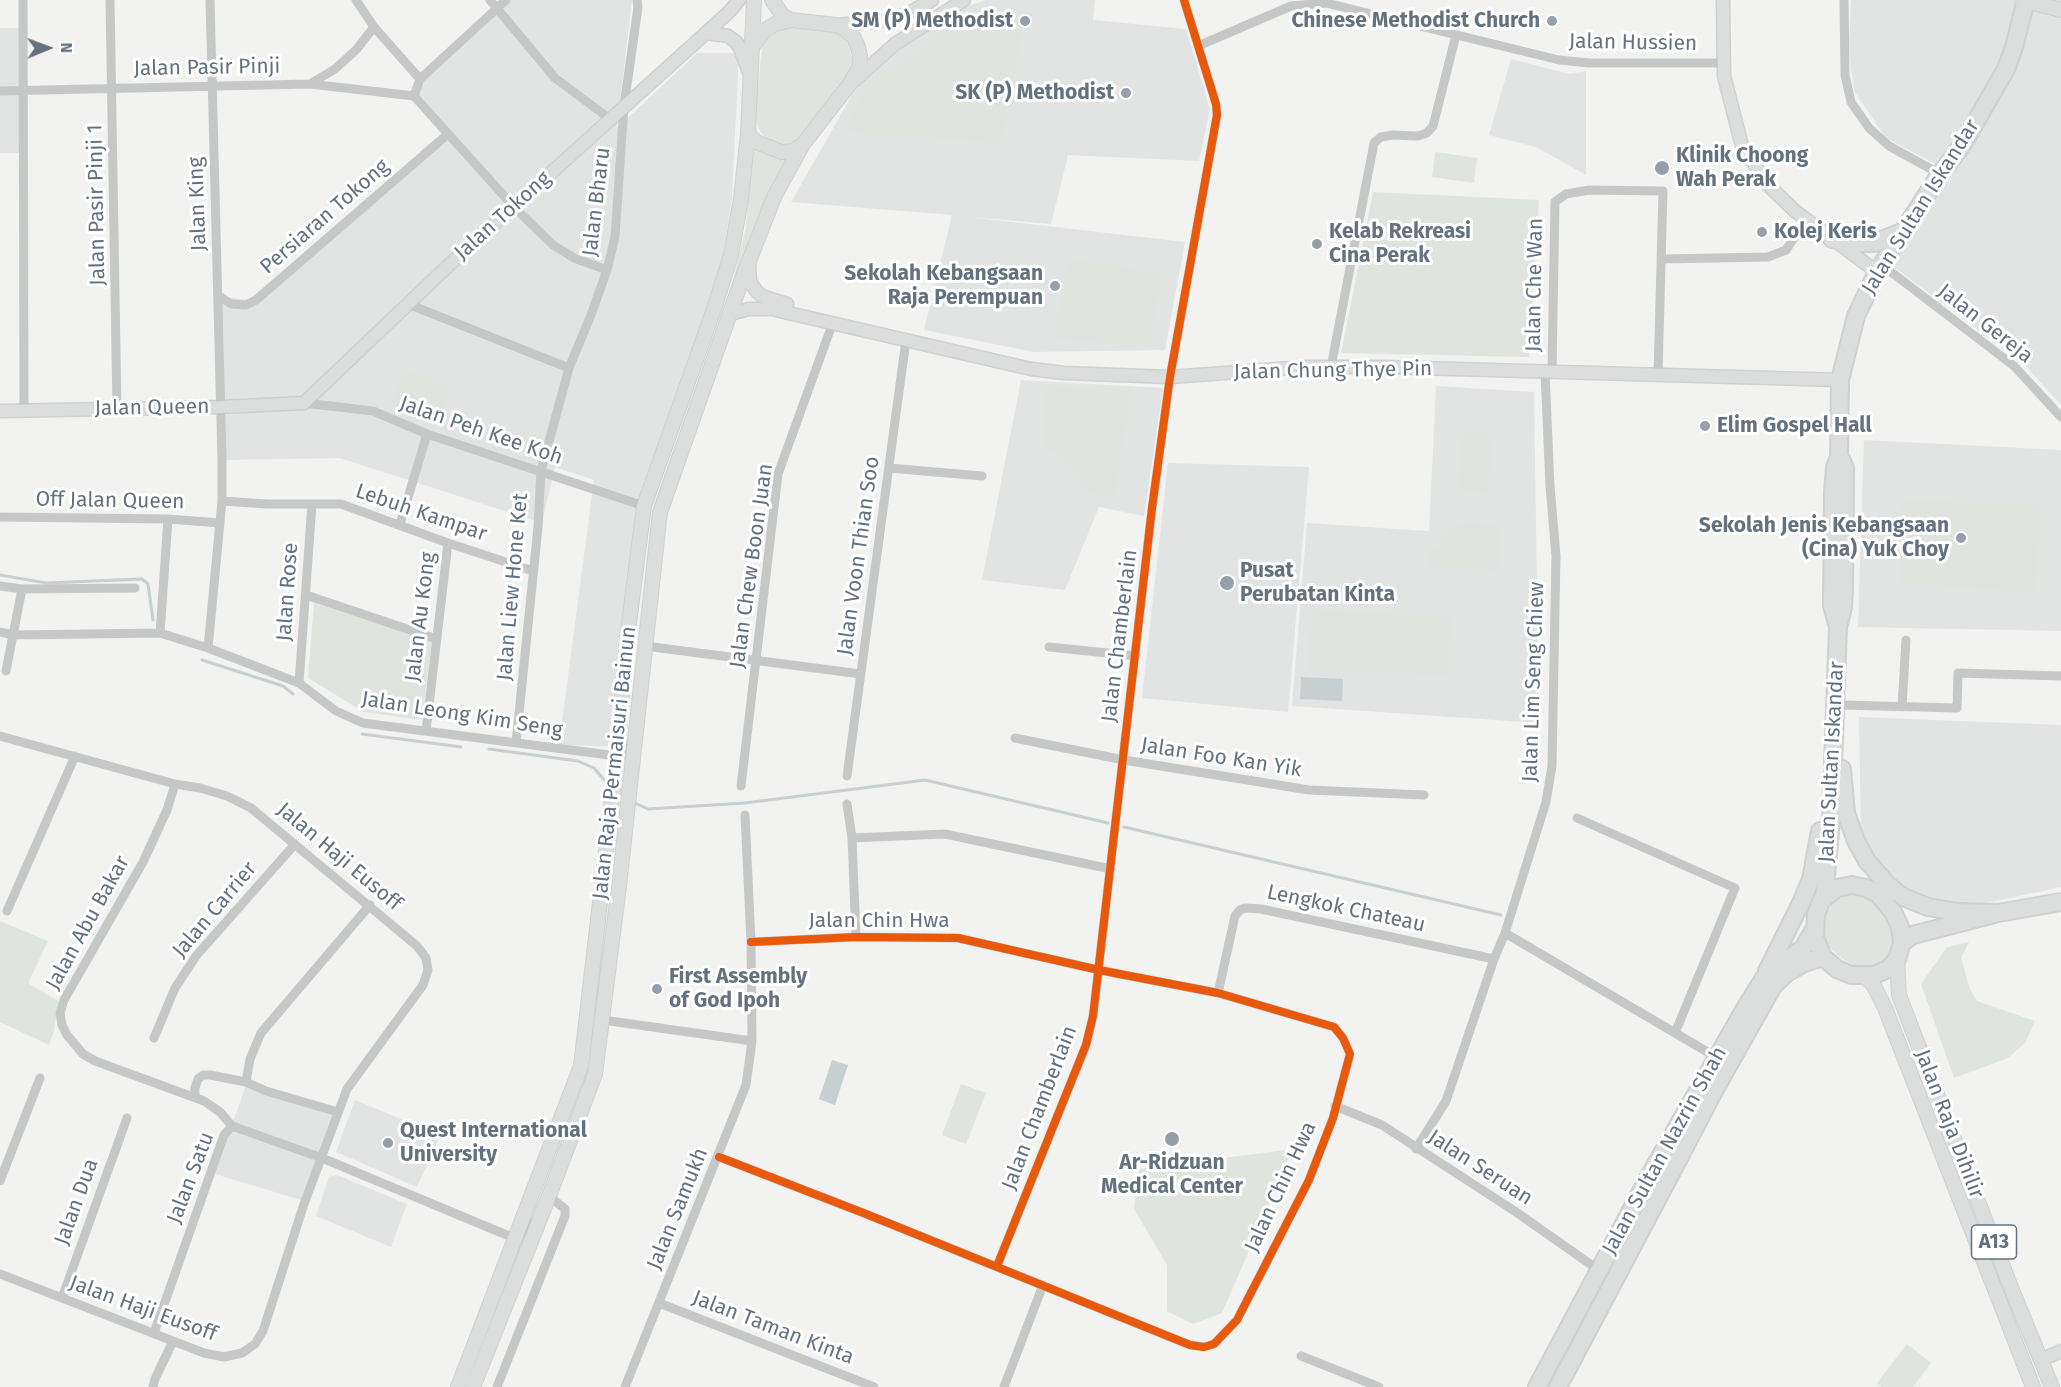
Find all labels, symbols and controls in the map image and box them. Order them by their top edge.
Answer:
place label: SM (P) Methodist [851,8,1013,34]
place label: Chinese Methodist Church [1291,8,1540,34]
marker: SM (P) Methodist [1018,14,1032,28]
marker: Chinese Methodist Church [1545,14,1559,28]
north arrow [18,18,78,78]
street label: Jalan Hussien [1569,29,1697,57]
text: N [57,42,76,53]
street label: Jalan Pasir Pinji [133,54,281,82]
place label: SK (P) Methodist [955,80,1114,106]
marker: SK (P) Methodist [1119,86,1133,100]
street label: Jalan Sultan Iskandar [1857,115,1985,299]
street label: Jalan Pasir Pinji 1 [83,124,111,286]
place label: Klinik Choong Wah Perak [1676,143,1808,193]
street label: Jalan Bharu [578,146,616,258]
street label: Persiaran Tokong [255,154,395,280]
street label: Jalan King [184,156,212,252]
marker: Klinik Choong Wah Perak [1653,159,1671,177]
street label: Jalan Tokong [450,166,556,266]
street label: Jalan Che Wan [1521,218,1549,352]
place label: Kelab Rekreasi Cina Perak [1329,219,1471,269]
place label: Kolej Keris [1774,219,1877,245]
marker: Kolej Keris [1755,225,1769,239]
marker: Kelab Rekreasi Cina Perak [1310,237,1324,251]
place label: Sekolah Kebangsaan Raja Perempuan [844,261,1043,311]
marker: Sekolah Kebangsaan Raja Perempuan [1048,279,1062,293]
street label: Jalan Gereja [1932,279,2038,369]
street label: Jalan Chung Thye Pin [1234,357,1432,385]
street label: Jalan Peh Kee Koh [396,391,566,471]
street label: Jalan Queen [94,394,210,422]
place label: Elim Gospel Hall [1717,413,1872,439]
marker: Elim Gospel Hall [1698,419,1712,433]
street label: Jalan Voon Thian Soo [833,455,885,657]
street label: Jalan Chew Boon Juan [725,462,779,670]
street label: Lebuh Kampar [352,479,490,547]
street label: Off Jalan Queen [35,487,185,515]
street label: Jalan Liew Hone Ket [492,492,534,682]
place label: Sekolah Jenis Kebangsaan (Cina) Yuk Choy [1699,513,1949,563]
marker: Sekolah Jenis Kebangsaan (Cina) Yuk Choy [1954,531,1968,545]
street label: Jalan Rose [272,542,304,642]
street label: Jalan Chamberlain [1097,548,1143,724]
street label: Jalan Au Kong [401,551,441,683]
place label: Pusat Perubatan Kinta [1240,558,1395,608]
marker: Pusat Perubatan Kinta [1218,574,1236,592]
street label: Jalan Lim Seng Chiew [1518,581,1550,783]
street label: Jalan Raja Permaisuri Bainun [588,625,642,901]
street label: Jalan Sultan Iskandar [1814,661,1850,863]
street label: Jalan Leong Kim Seng [360,687,564,743]
street label: Jalan Foo Kan Yik [1139,733,1303,783]
street label: Jalan Haji Eusoff [271,797,407,917]
street label: Jalan Abu Bakar [41,852,135,994]
street label: Jalan Carrier [168,857,262,963]
street label: Lengkok Chateau [1265,880,1427,938]
street label: Jalan Chin Hwa [808,908,950,934]
place label: First Assembly of God Ipoh [669,964,807,1014]
marker: First Assembly of God Ipoh [650,982,664,996]
street label: Jalan Chamberlain [997,1022,1083,1194]
street label: Jalan Sultan Nazrin Shah [1597,1043,1733,1259]
street label: Jalan Raja Dihilir [1909,1046,1989,1202]
place label: Quest International University [400,1118,587,1168]
street label: Jalan Chin Hwa [1240,1118,1322,1256]
street label: Jalan Seruan [1423,1125,1537,1211]
street label: Jalan Satu [162,1129,220,1227]
marker: Ar-Ridzuan Medical Center [1163,1130,1181,1148]
marker: Quest International University [381,1136,395,1150]
street label: Jalan Samukh [642,1144,714,1274]
place label: Ar-Ridzuan Medical Center [1101,1150,1243,1200]
street label: Jalan Dua [50,1155,104,1249]
road number: A13 [1972,1225,2016,1259]
street label: Jalan Haji Eusoff [66,1271,220,1347]
street label: Jalan Taman Kinta [689,1286,857,1370]

